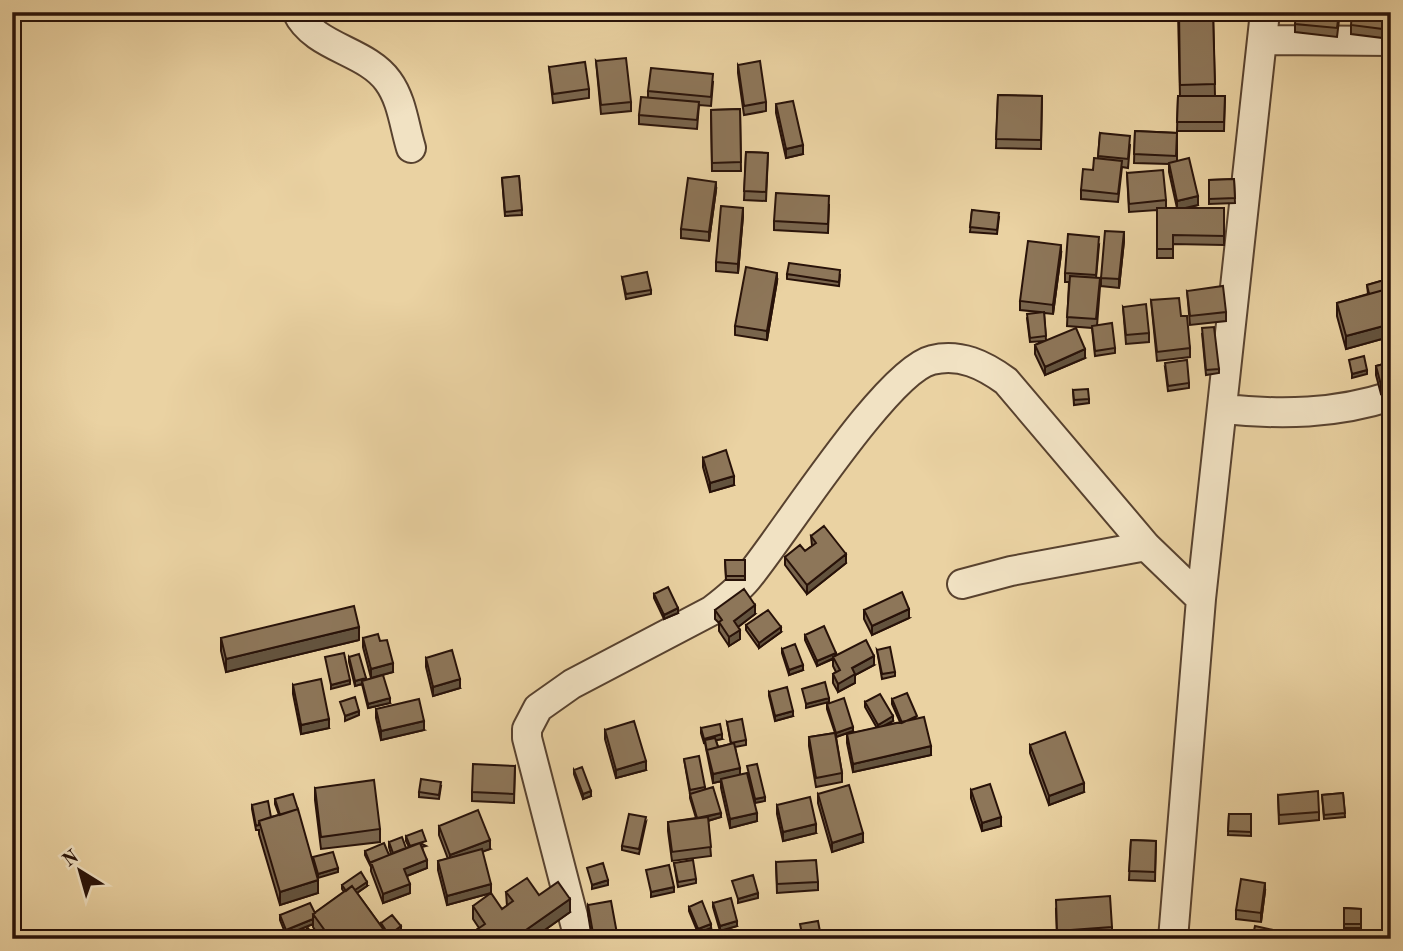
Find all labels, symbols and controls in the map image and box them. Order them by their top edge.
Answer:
north arrow [46,836,116,906]
text: N [60,847,83,871]

